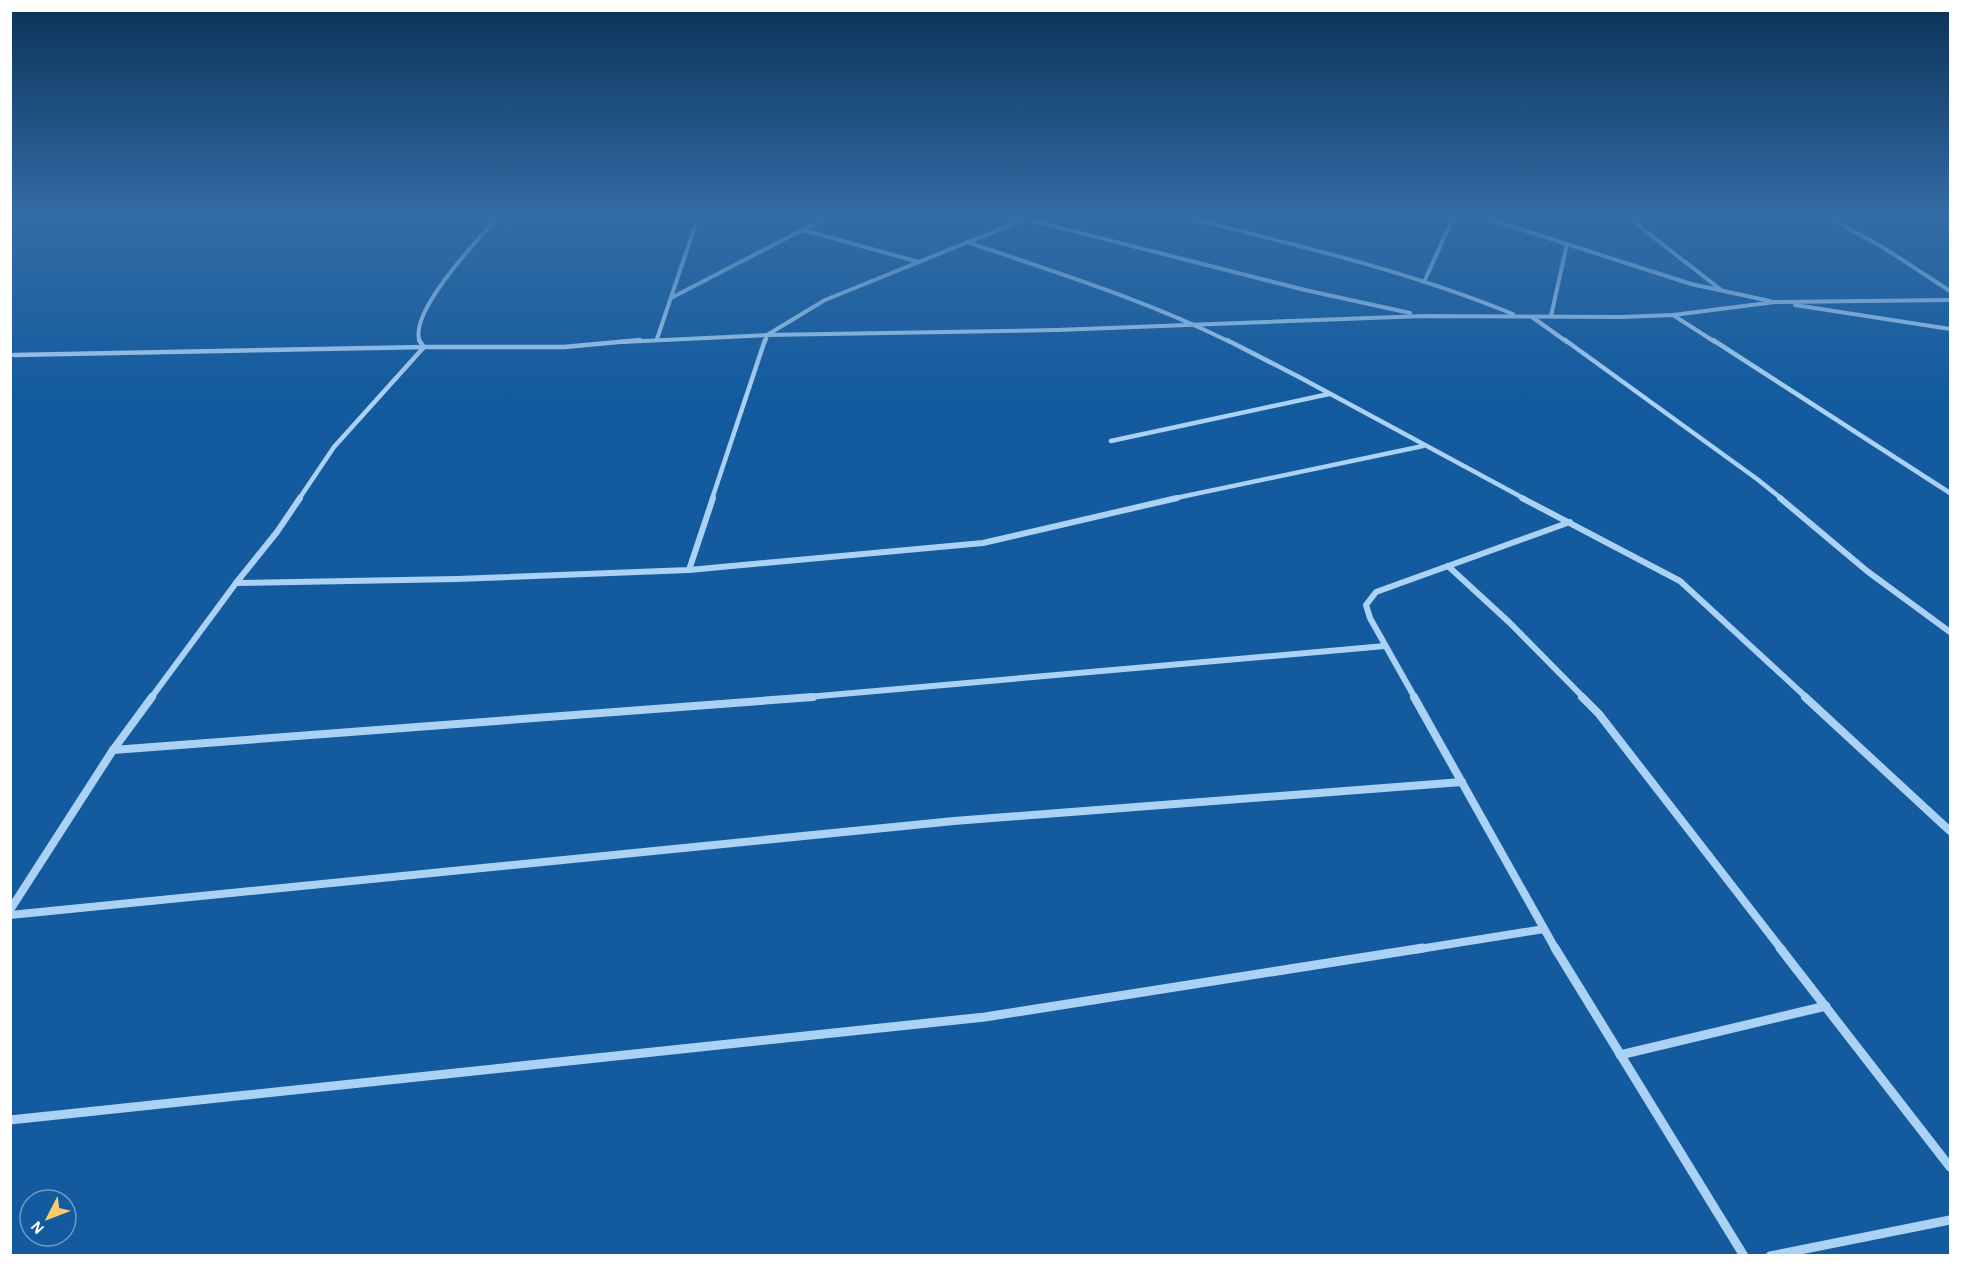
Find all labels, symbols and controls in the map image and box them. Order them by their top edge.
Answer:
north arrow [18,1188,78,1248]
text: N [28,1218,47,1237]

